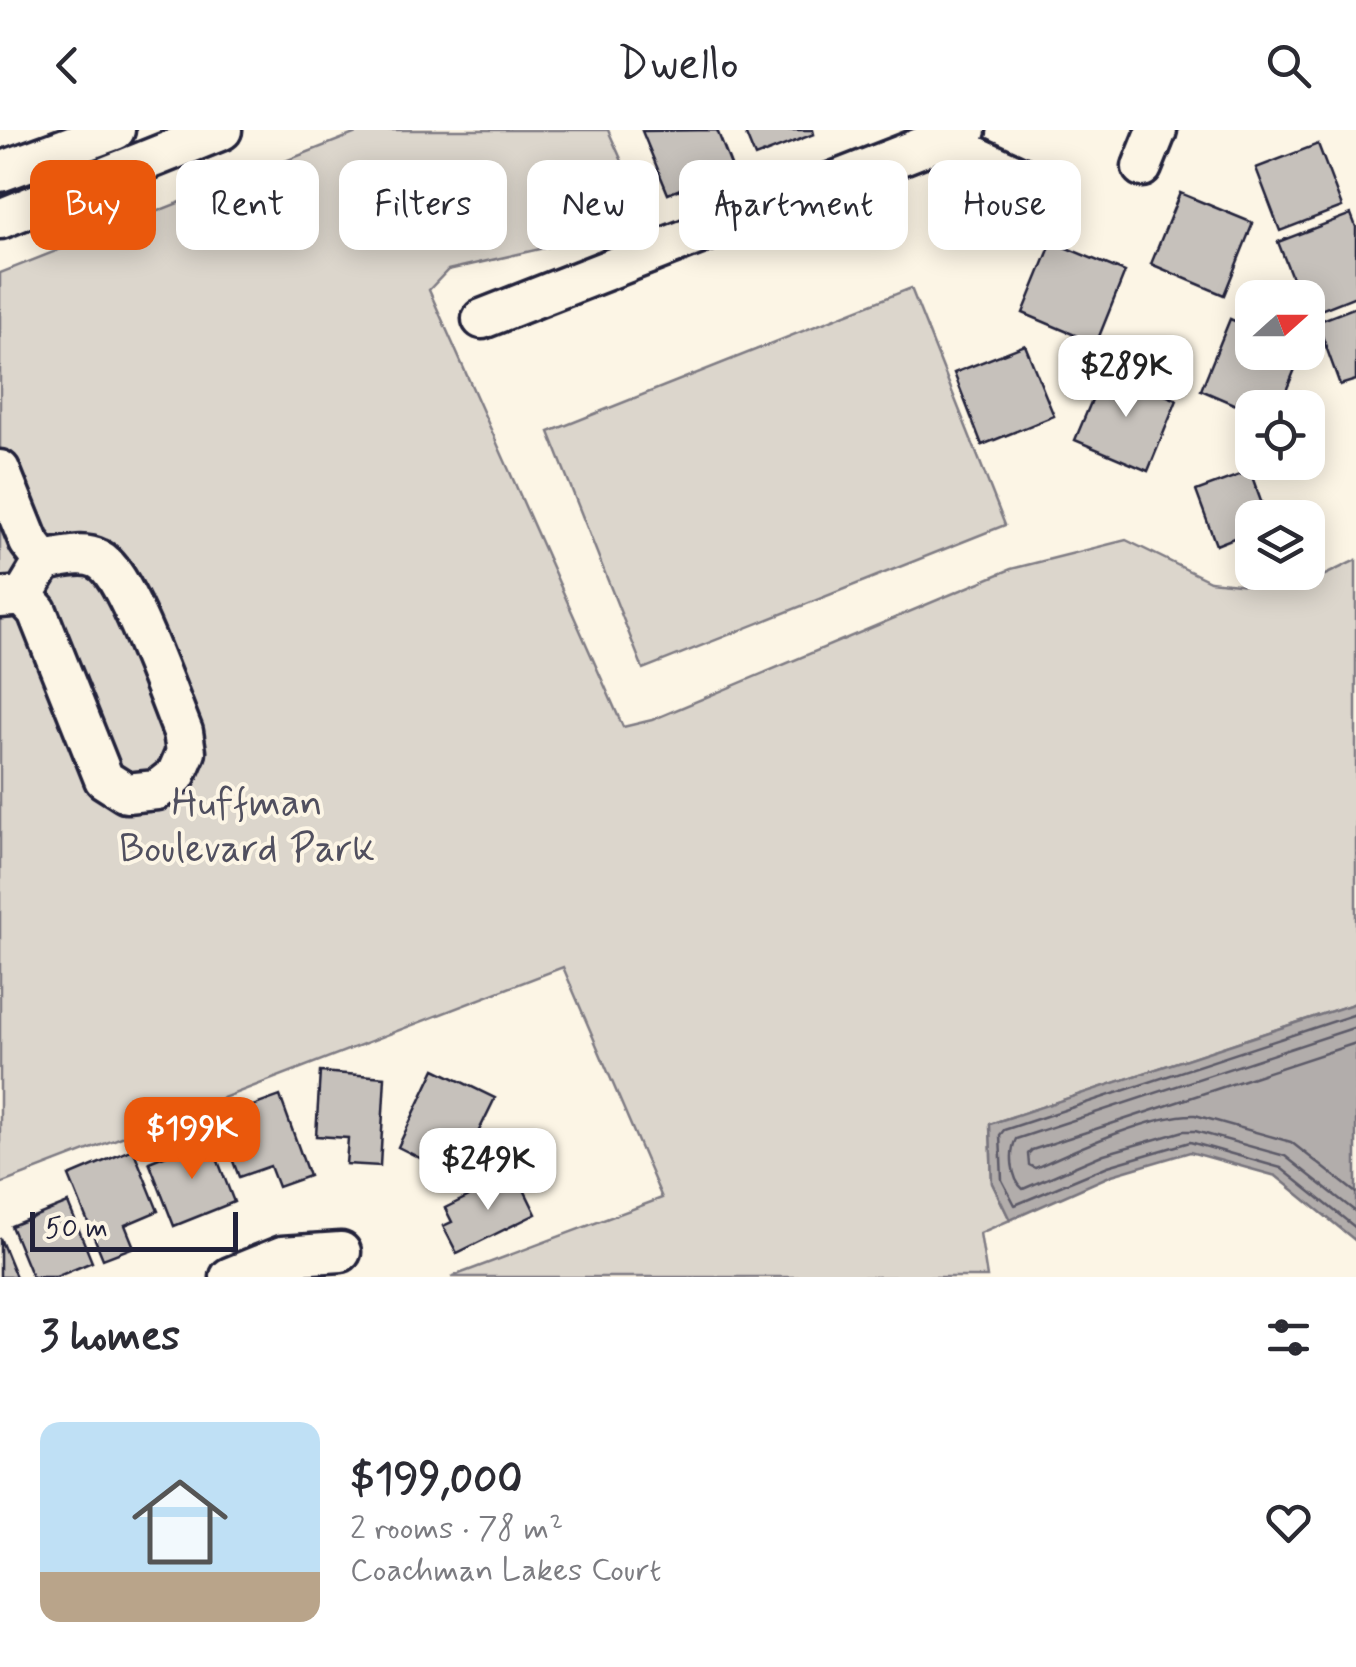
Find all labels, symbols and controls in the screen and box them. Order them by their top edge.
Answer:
text: Dwello [618,36,738,95]
icon: back [40,38,95,93]
icon: search [1261,38,1316,93]
chip: Buy [30,160,156,250]
chip: Rent [176,160,319,250]
chip: Filters [339,160,507,250]
chip: New [527,160,659,250]
chip: Apartment [679,160,908,250]
chip: House [928,160,1081,250]
north arrow [1235,280,1325,370]
map controls [1235,280,1325,590]
pin: $289K [1056,335,1196,420]
text: $289K [1080,346,1172,388]
button: locate [1235,390,1325,480]
button: layers [1235,500,1325,590]
park label: Huffman Boulevard Park [119,778,375,876]
pin: $199K [122,1097,262,1182]
text: $199K [146,1108,238,1150]
pin: $249K [418,1128,558,1213]
text: $249K [441,1139,535,1181]
scale bar [30,1207,238,1252]
text: 50 m [45,1211,108,1248]
text: 3 homes [40,1310,180,1365]
icon: filters [1261,1310,1316,1365]
text: $199,000 [350,1453,522,1508]
icon: home [120,1462,240,1582]
icon: heart [1261,1495,1316,1550]
text: 2 rooms · 78 m² [350,1508,563,1550]
text: Coachman Lakes Court [350,1550,662,1592]

